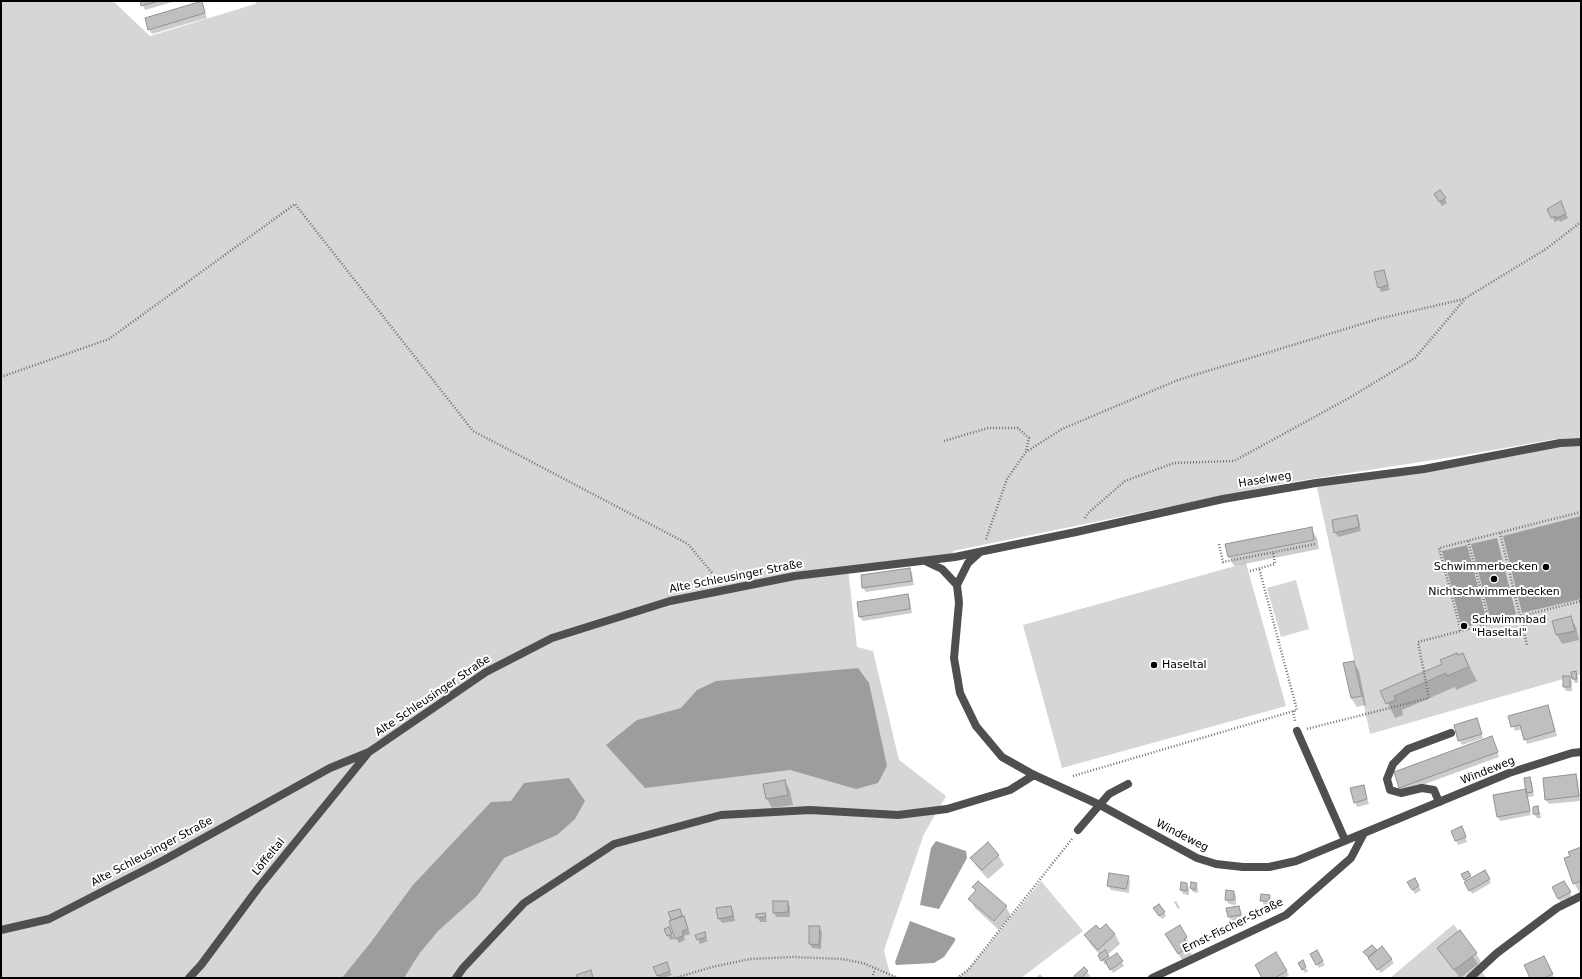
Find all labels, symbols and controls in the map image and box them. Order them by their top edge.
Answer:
street label: Haselweg [1238,469,1292,491]
street label: Alte Schleusinger Straße [668,558,804,596]
place label: Schwimmerbecken [1434,560,1538,574]
marker: Schwimmerbecken [1541,562,1551,572]
marker: Nichtschwimmerbecken [1489,574,1499,584]
place label: Nichtschwimmerbecken [1428,585,1560,599]
place label: Schwimmbad "Haseltal" [1472,613,1546,639]
marker: Schwimmbad "Haseltal" [1459,621,1469,631]
street label: Alte Schleusinger Straße [373,653,493,739]
place label: Haseltal [1162,658,1207,672]
marker: Haseltal [1149,660,1159,670]
street label: Windeweg [1459,754,1517,788]
street label: Alte Schleusinger Straße [89,814,215,890]
street label: Windeweg [1154,817,1210,855]
street label: Löffeltal [250,836,288,878]
street label: Ernst-Fischer-Straße [1180,896,1286,956]

